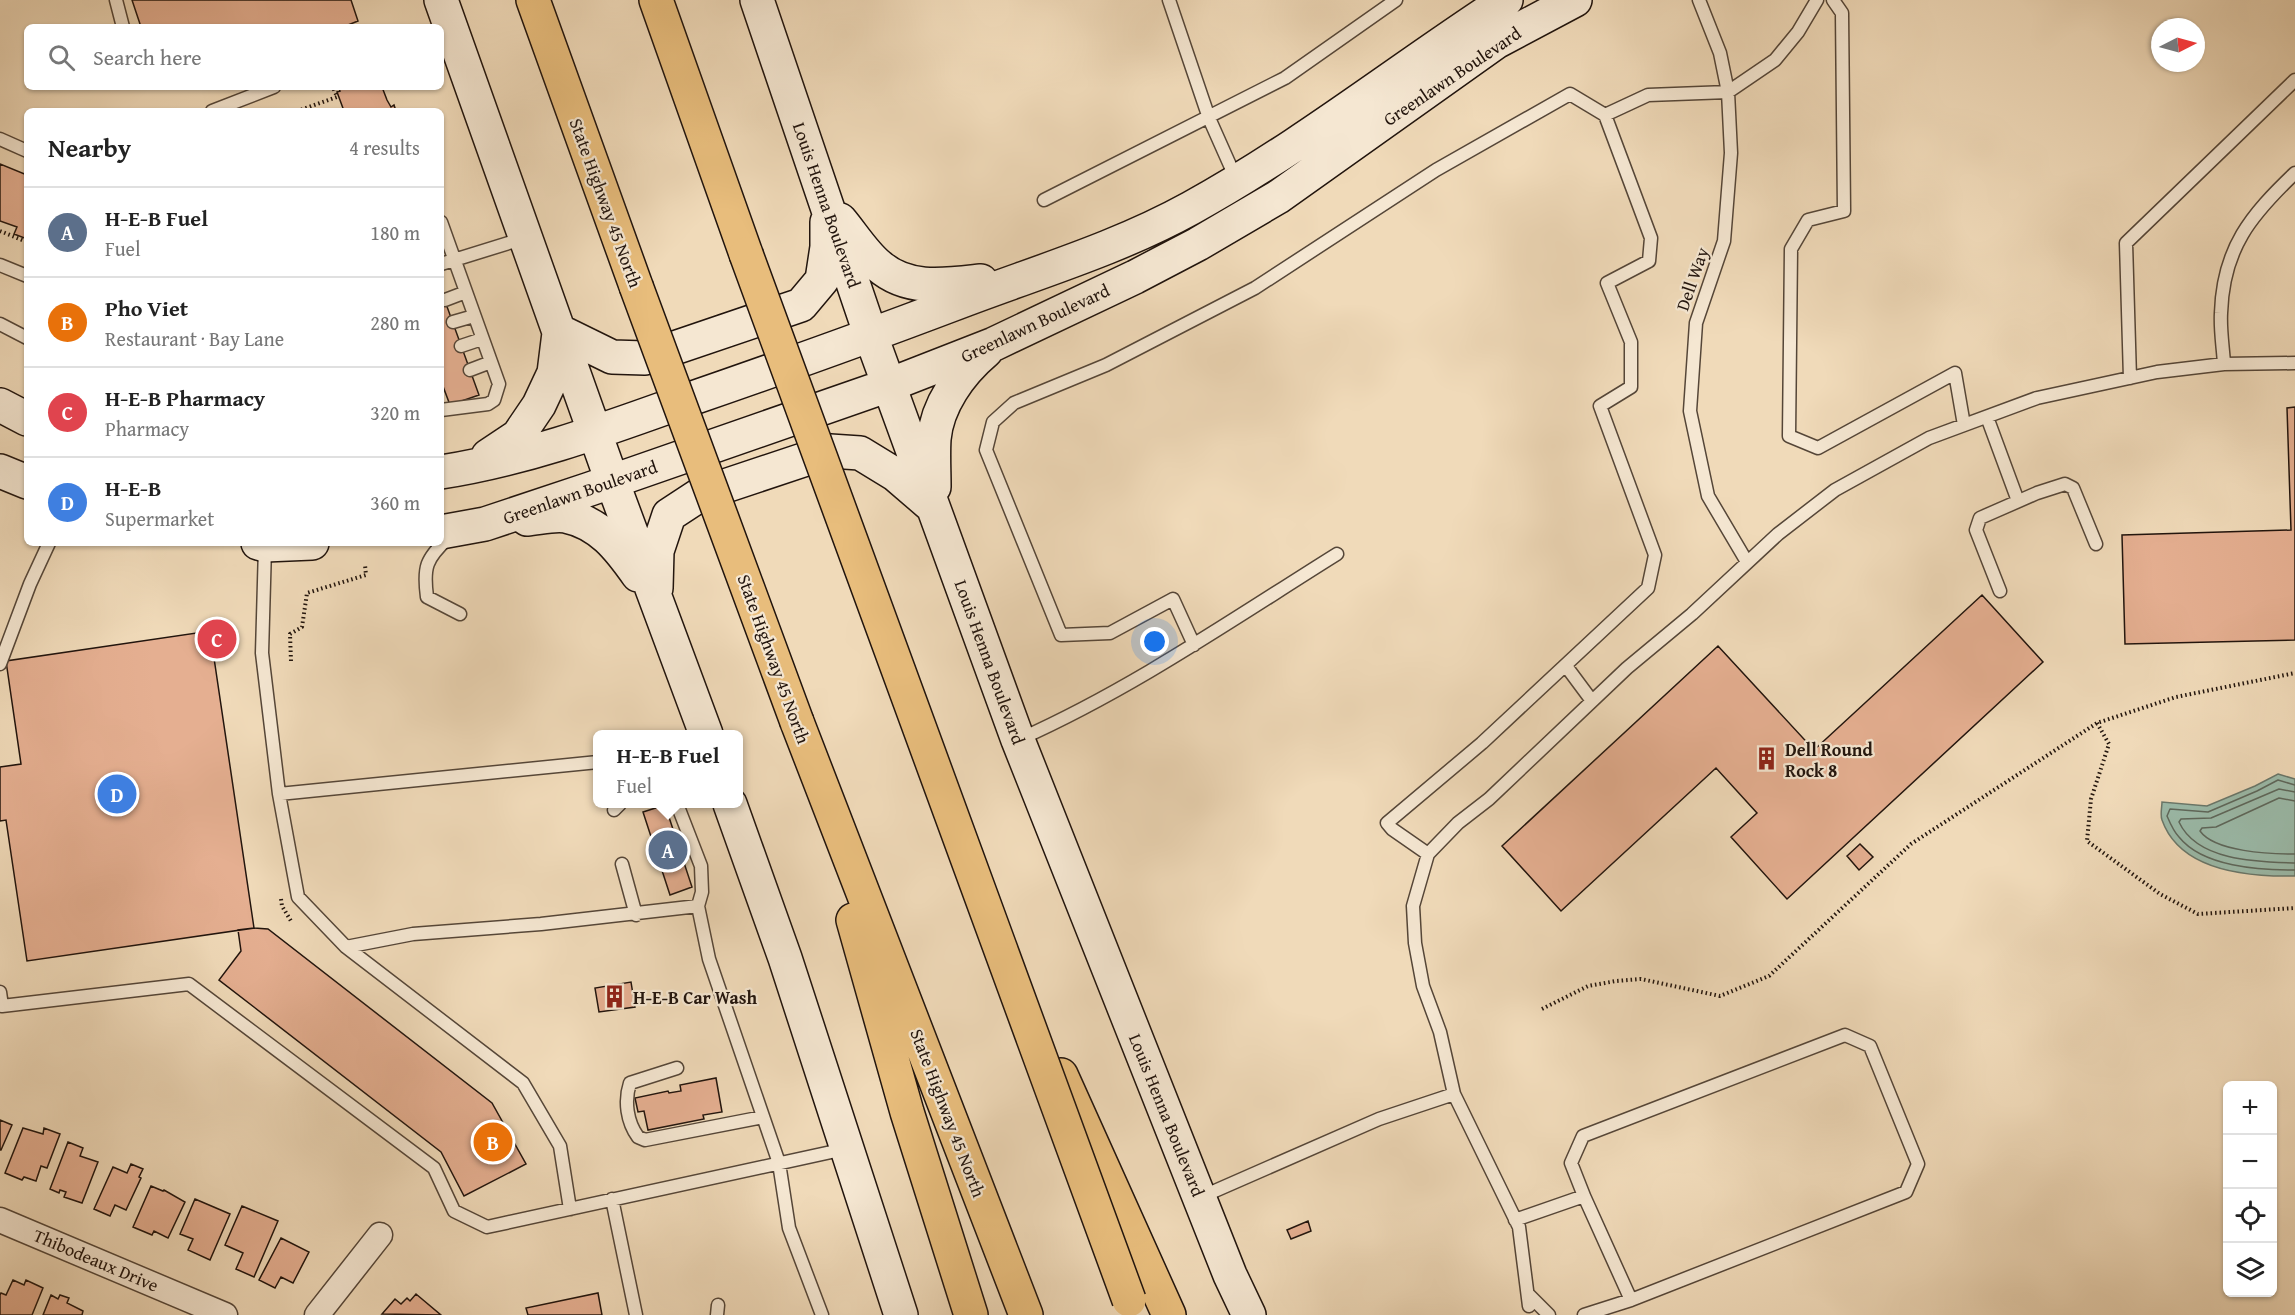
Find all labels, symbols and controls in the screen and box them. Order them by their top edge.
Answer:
north arrow [2151,18,2205,72]
street label: Greenlawn Boulevard [1378,19,1527,132]
search box [24,24,444,90]
icon: search [45,41,78,74]
text: Search here [93,41,202,73]
street label: State Highway 45 North [563,114,649,292]
street label: Louis Henna Boulevard [786,119,868,292]
text: Nearby [48,128,131,167]
text: 4 results [349,133,420,162]
text: H-E-B Fuel [105,202,208,234]
text: A [61,218,74,247]
text: 180 m [370,218,420,247]
text: Fuel [105,234,141,263]
street label: Dell Way [1669,244,1715,314]
street label: Greenlawn Boulevard [956,276,1114,369]
text: Pho Viet [105,292,188,324]
text: B [61,308,74,337]
text: 280 m [370,308,420,337]
text: Restaurant · Bay Lane [105,324,284,353]
text: H-E-B Pharmacy [105,382,265,414]
text: C [62,398,73,427]
text: 320 m [370,398,420,427]
text: Pharmacy [105,414,189,443]
street label: Greenlawn Boulevard [499,453,661,531]
text: H-E-B [105,472,162,504]
text: D [61,488,74,517]
text: 360 m [370,488,420,517]
text: Supermarket [105,504,214,533]
street label: State Highway 45 North [731,570,817,748]
street label: Louis Henna Boulevard [948,576,1032,749]
pin: C [198,616,236,662]
your location [1140,627,1169,656]
popup [593,730,743,808]
place label: Dell Round Rock 8 [1785,736,1873,784]
text: H-E-B Fuel [617,739,720,771]
building icon: Dell Round Rock 8 [1754,746,1780,772]
text: Fuel [617,771,652,800]
pin: D [98,772,136,816]
pin: A [648,828,688,872]
building icon: H-E-B Car Wash [602,984,628,1010]
place label: H-E-B Car Wash [633,984,757,1011]
street label: State Highway 45 North [903,1025,993,1201]
street label: Louis Henna Boulevard [1122,1029,1212,1201]
map controls [2223,1081,2277,1297]
button: + [2223,1081,2277,1135]
pin: B [474,1120,512,1164]
button: − [2223,1135,2277,1189]
button: locate [2223,1189,2277,1243]
street label: Thibodeaux Drive [29,1221,163,1299]
button: layers [2223,1243,2277,1297]

